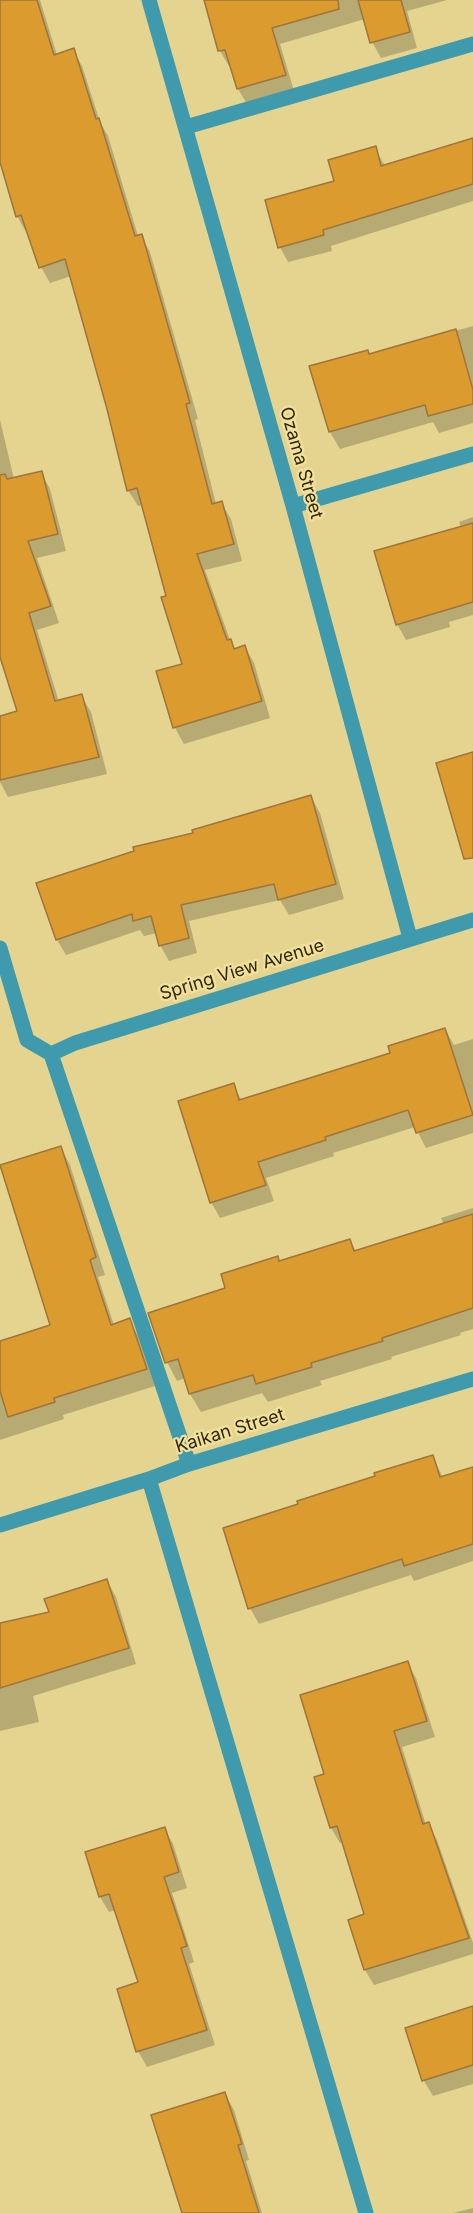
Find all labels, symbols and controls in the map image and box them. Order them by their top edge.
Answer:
street label: Ozama Street [275,404,327,522]
street label: Spring View Avenue [157,935,327,1005]
street label: Kaikan Street [173,1404,287,1458]

